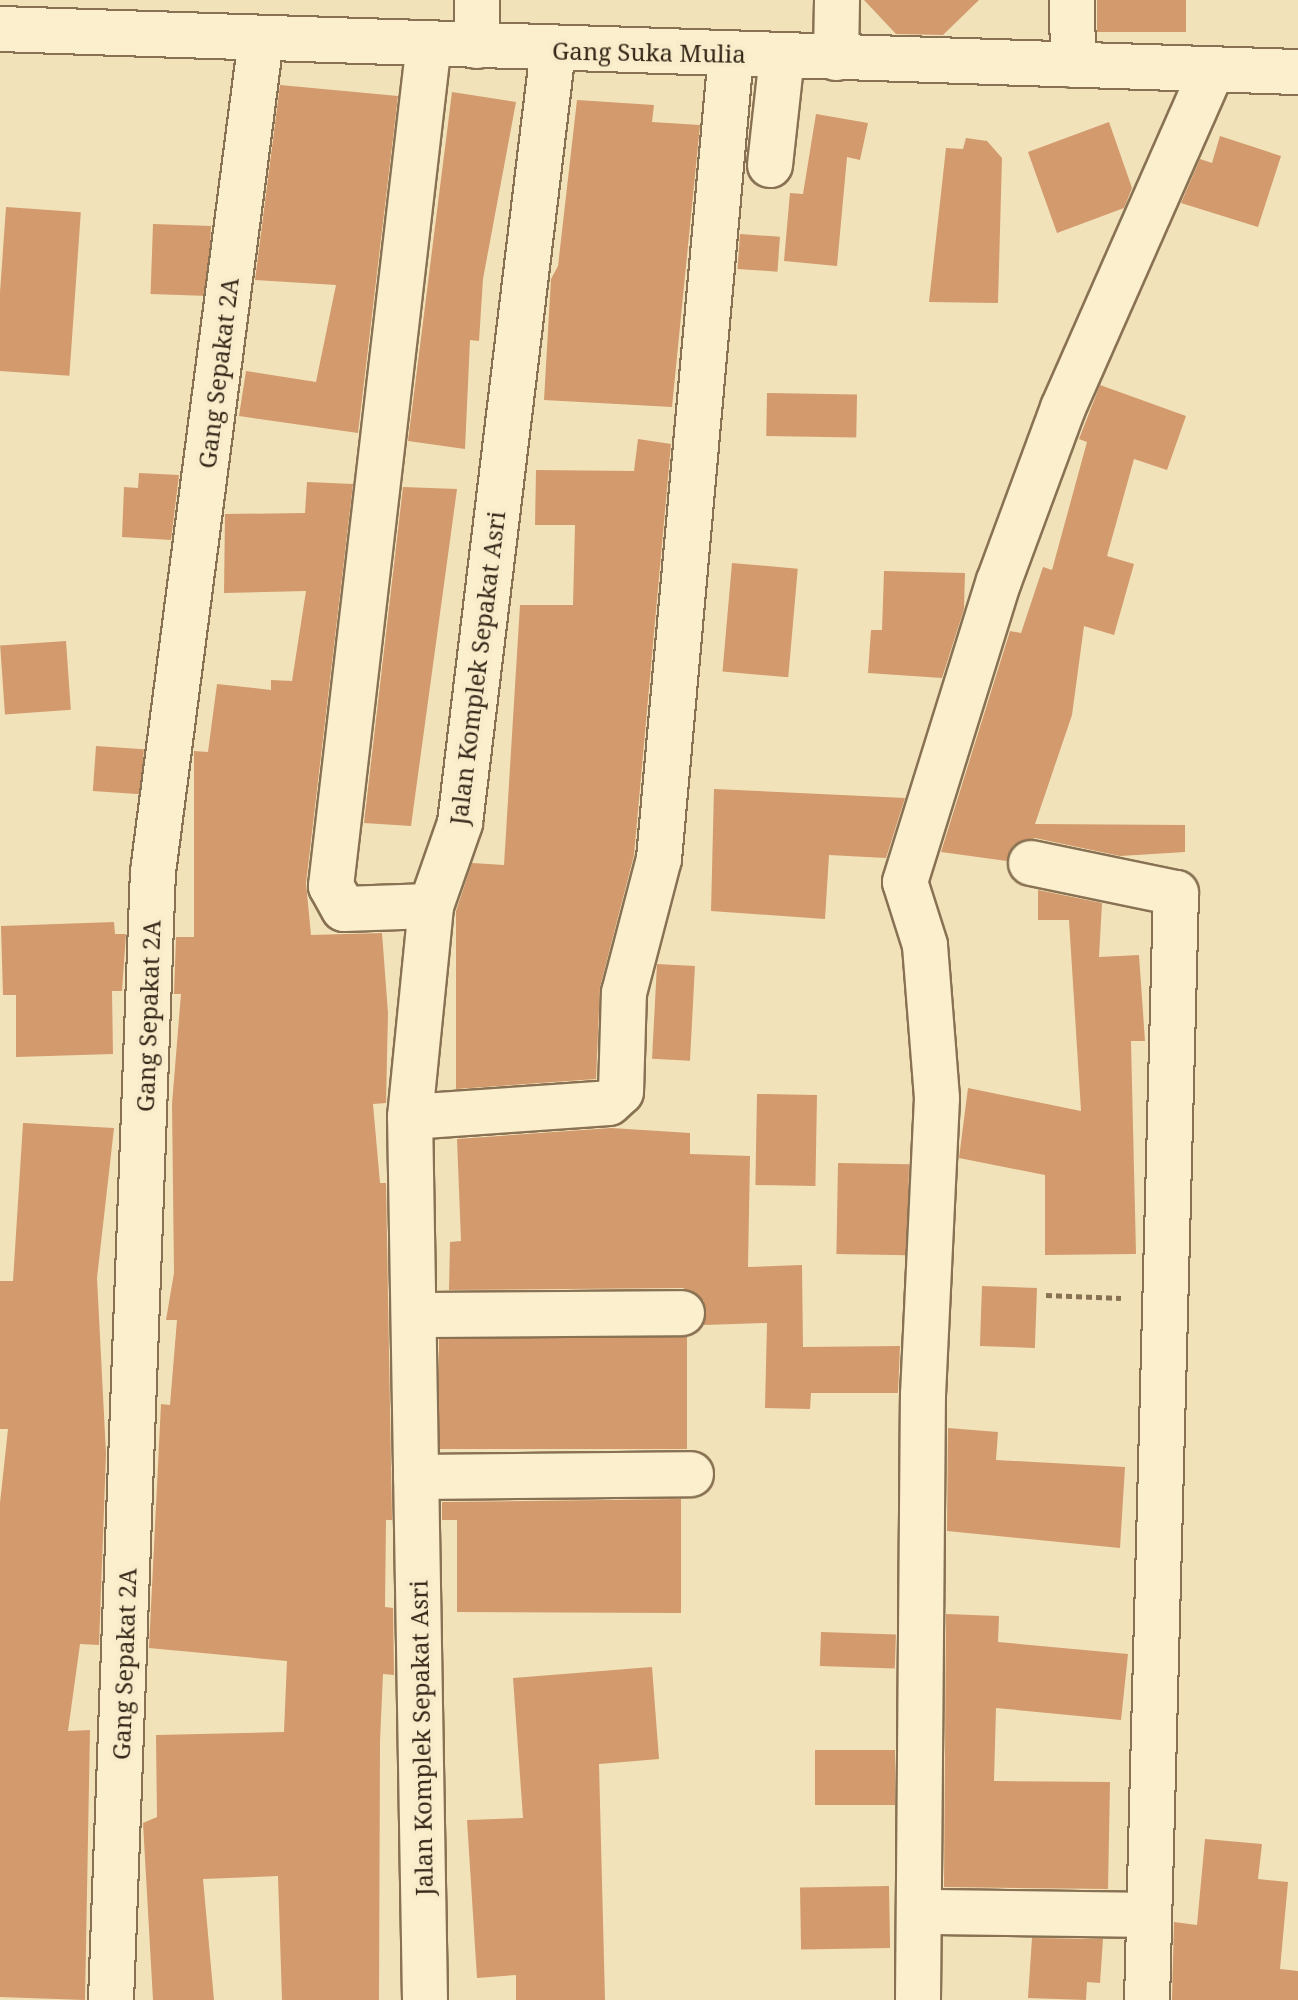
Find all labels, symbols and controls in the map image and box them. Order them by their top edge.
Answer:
street label: Gang Suka Mulia [552,36,746,68]
street label: Gang Sepakat 2A [192,276,244,470]
street label: Jalan Komplek Sepakat Asri [443,509,511,827]
street label: Gang Sepakat 2A [130,920,166,1112]
street label: Gang Sepakat 2A [106,1568,142,1760]
street label: Jalan Komplek Sepakat Asri [404,1580,438,1896]

